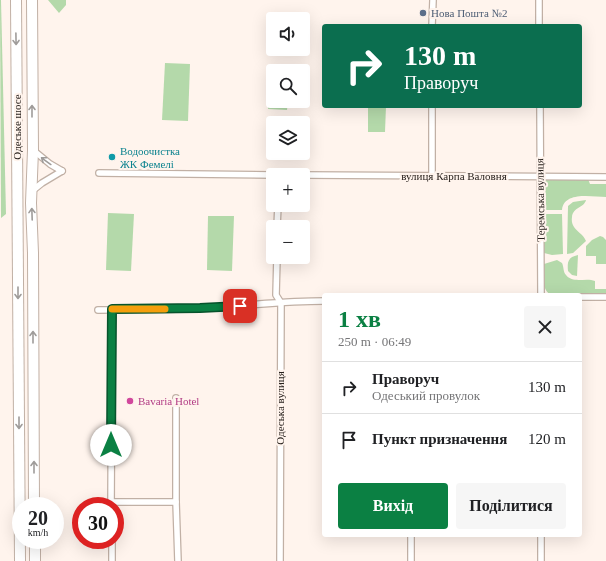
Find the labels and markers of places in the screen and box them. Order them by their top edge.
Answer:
place label: Нова Пошта №2 [431,7,508,19]
marker: Нова Пошта №2 [418,8,428,18]
place label: Водоочистка ЖК Фемелі [120,145,180,170]
marker: Водоочистка ЖК Фемелі [107,152,117,162]
pin [223,289,257,323]
place label: Bavaria Hotel [138,395,199,407]
marker: Bavaria Hotel [125,396,135,406]

